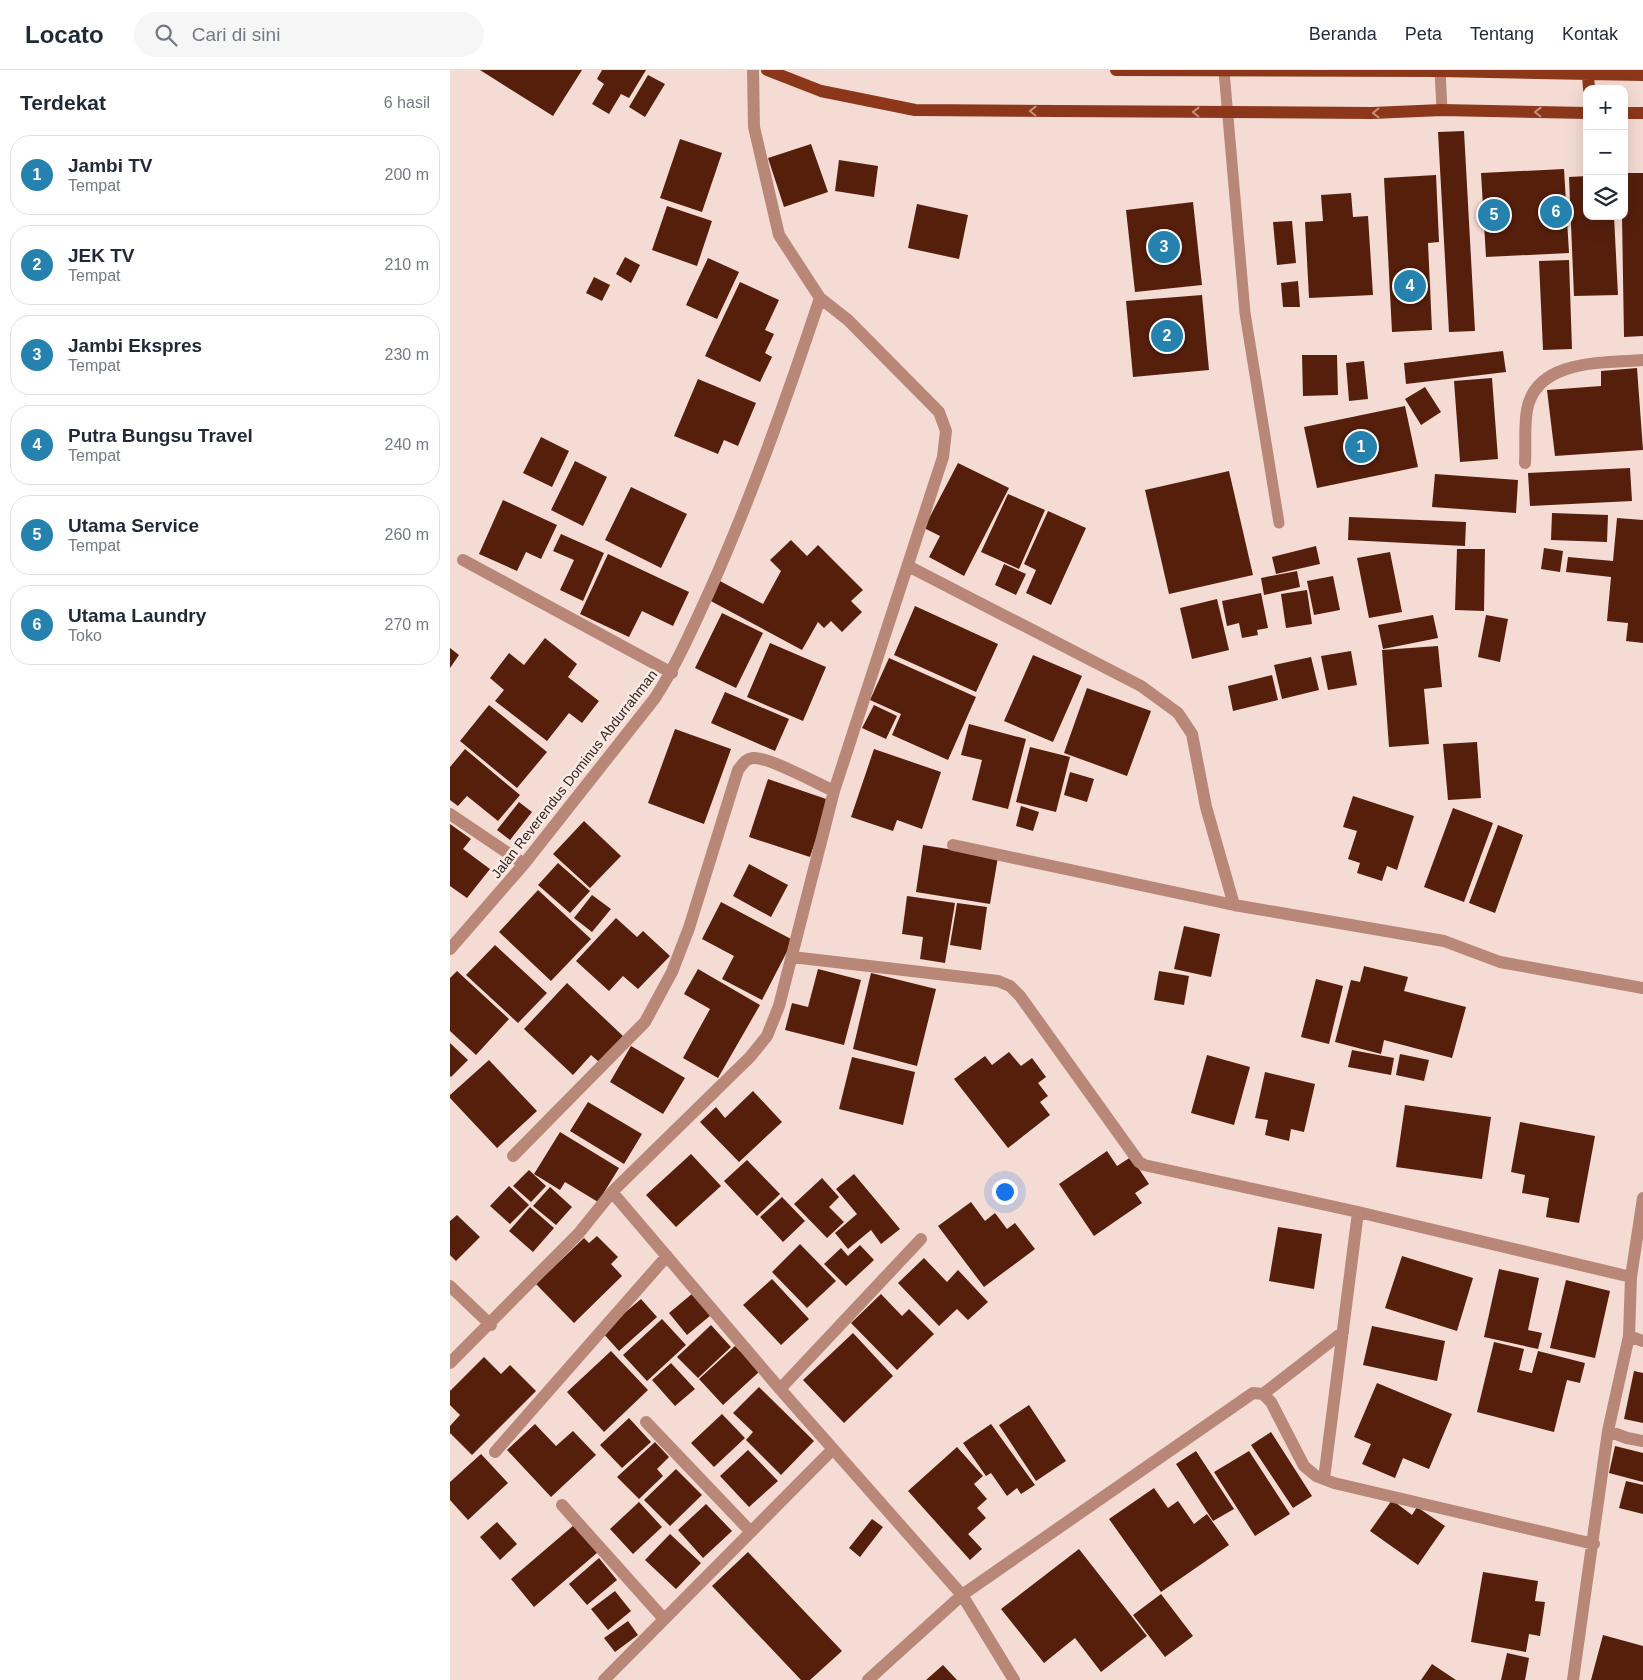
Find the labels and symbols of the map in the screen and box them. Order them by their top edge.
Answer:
one-way arrow [1029,106,1036,116]
one-way arrow [1191,107,1199,117]
one-way arrow [1534,107,1542,117]
one-way arrow [1371,108,1379,118]
pin: 6 [1540,193,1572,231]
pin: 5 [1478,196,1510,234]
pin: 3 [1148,228,1180,266]
pin: 4 [1394,267,1426,305]
pin: 2 [1151,317,1183,355]
pin: 1 [1345,428,1377,466]
street label: Jalan Reverendus Dominus Abdurrahman [488,667,660,881]
your location [992,1179,1018,1205]

